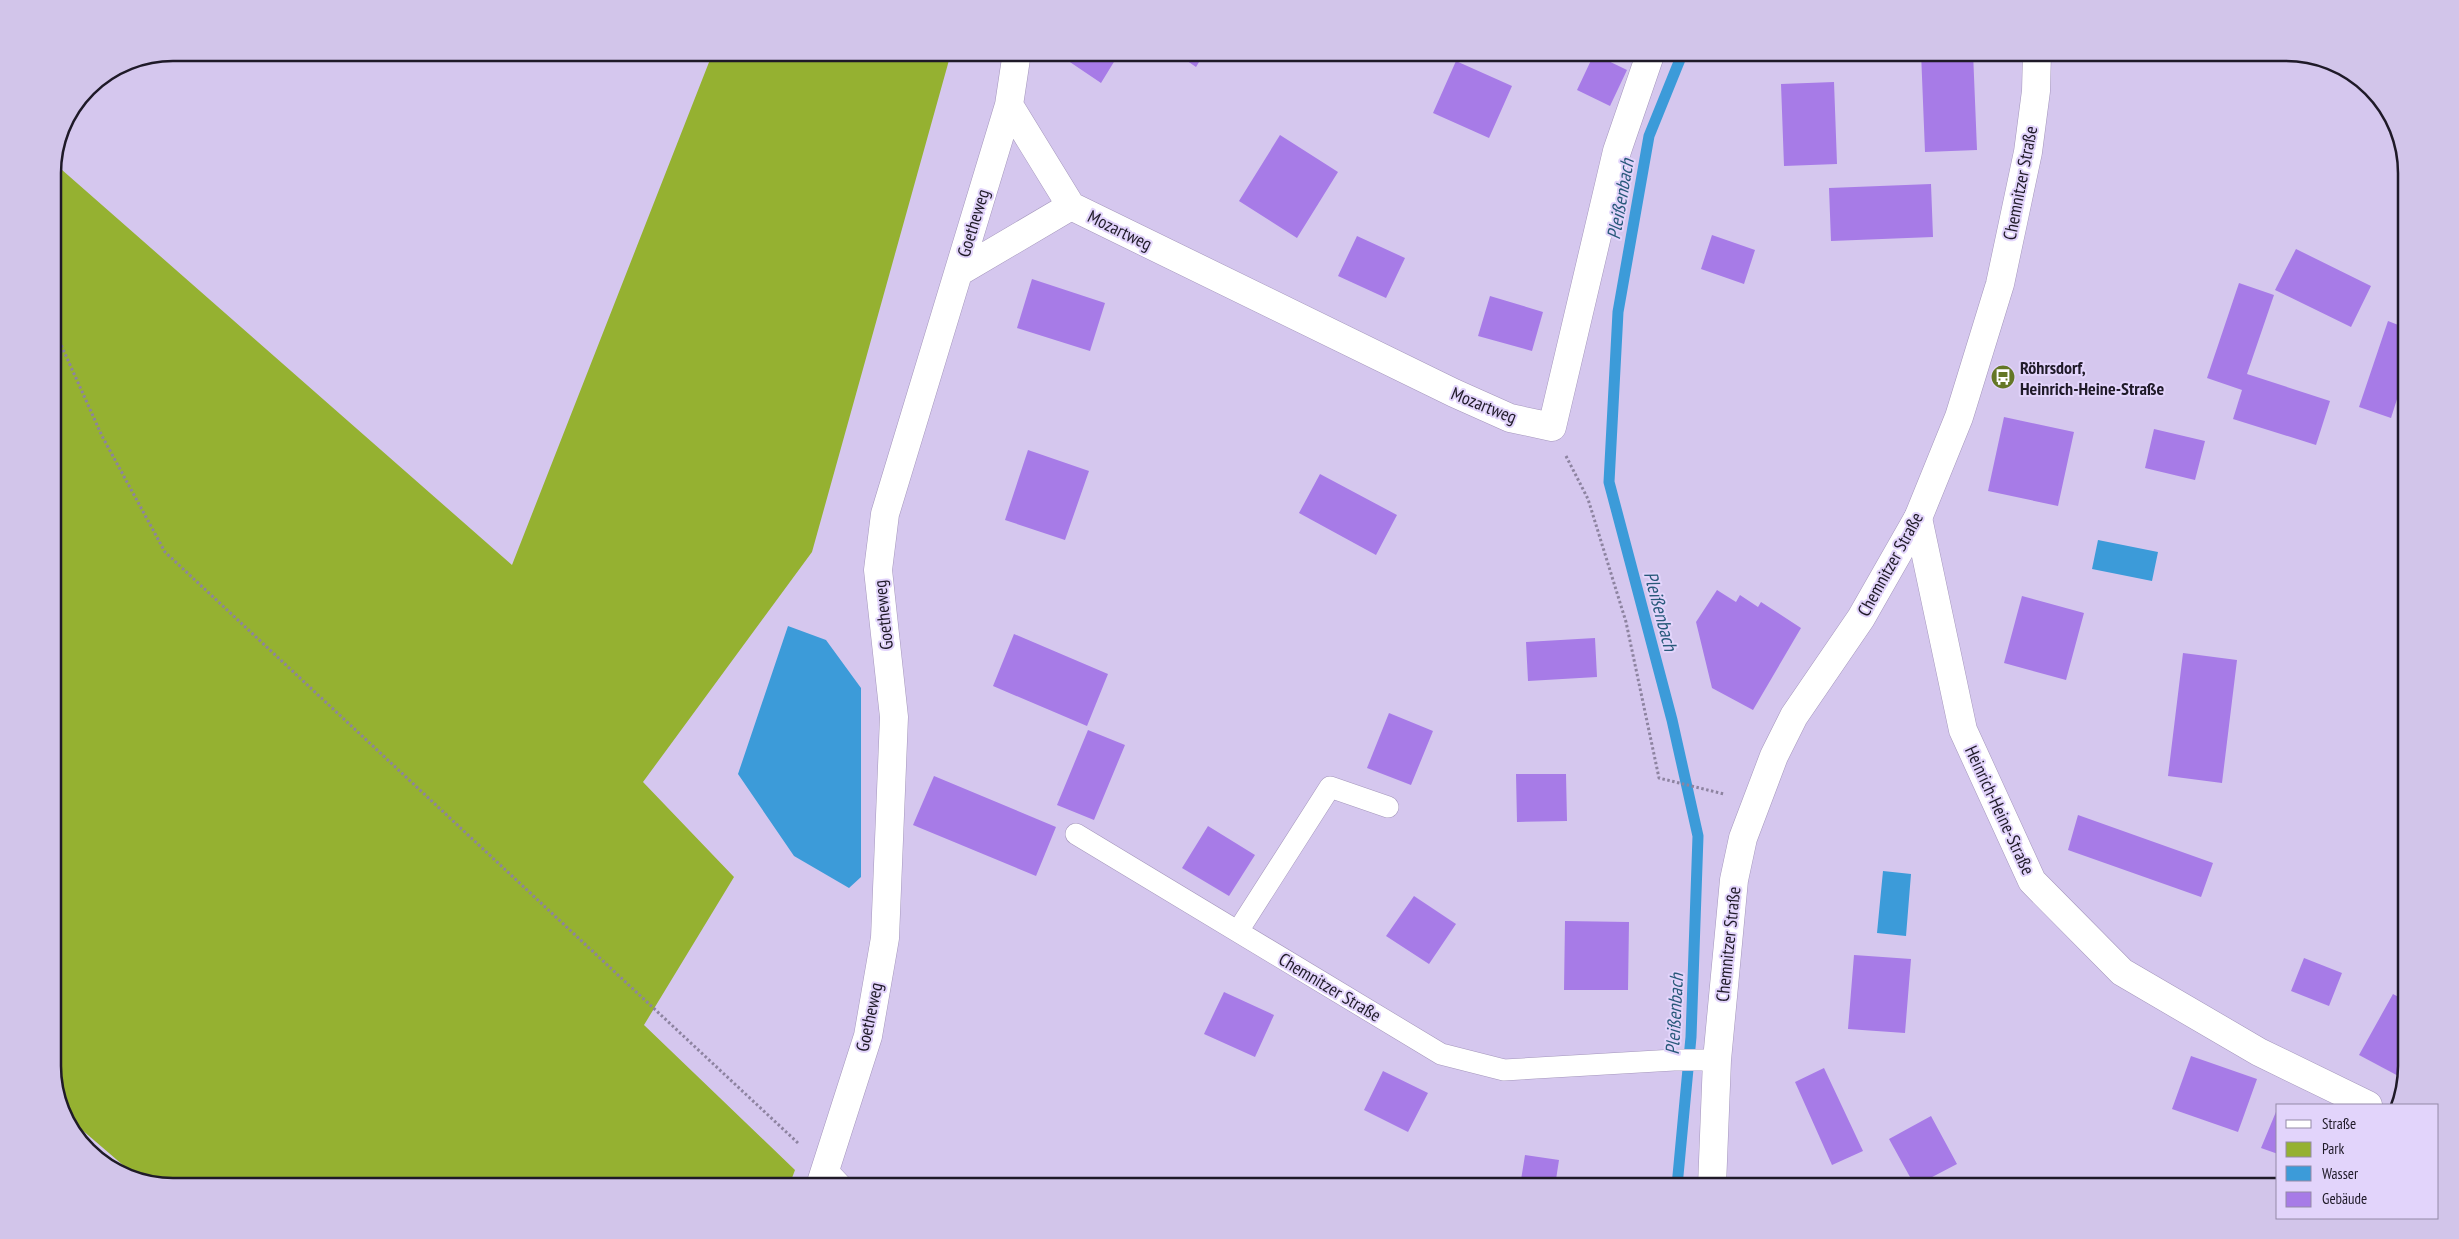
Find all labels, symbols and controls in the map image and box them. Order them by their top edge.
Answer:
street label: Chemnitzer Straße [1998,124,2042,242]
water label: Pleißenbach [1601,155,1639,241]
street label: Goetheweg [952,186,994,260]
street label: Mozartweg [1084,205,1156,255]
place label: Röhrsdorf, Heinrich-Heine-Straße [2020,356,2164,400]
bus stop icon: Röhrsdorf, Heinrich-Heine-Straße [1990,364,2016,390]
street label: Mozartweg [1448,381,1520,429]
street label: Chemnitzer Straße [1852,508,1928,620]
water label: Pleißenbach [1639,569,1684,655]
street label: Goetheweg [868,579,898,651]
street label: Heinrich-Heine-Straße [1960,742,2040,878]
street label: Chemnitzer Straße [1711,885,1745,1003]
street label: Chemnitzer Straße [1275,947,1385,1027]
water label: Pleißenbach [1660,971,1688,1055]
street label: Goetheweg [851,980,887,1054]
legend [2276,1104,2439,1219]
text: Straße [2322,1114,2356,1133]
text: Park [2322,1139,2344,1158]
text: Wasser [2322,1164,2359,1183]
text: Gebäude [2322,1189,2367,1208]

